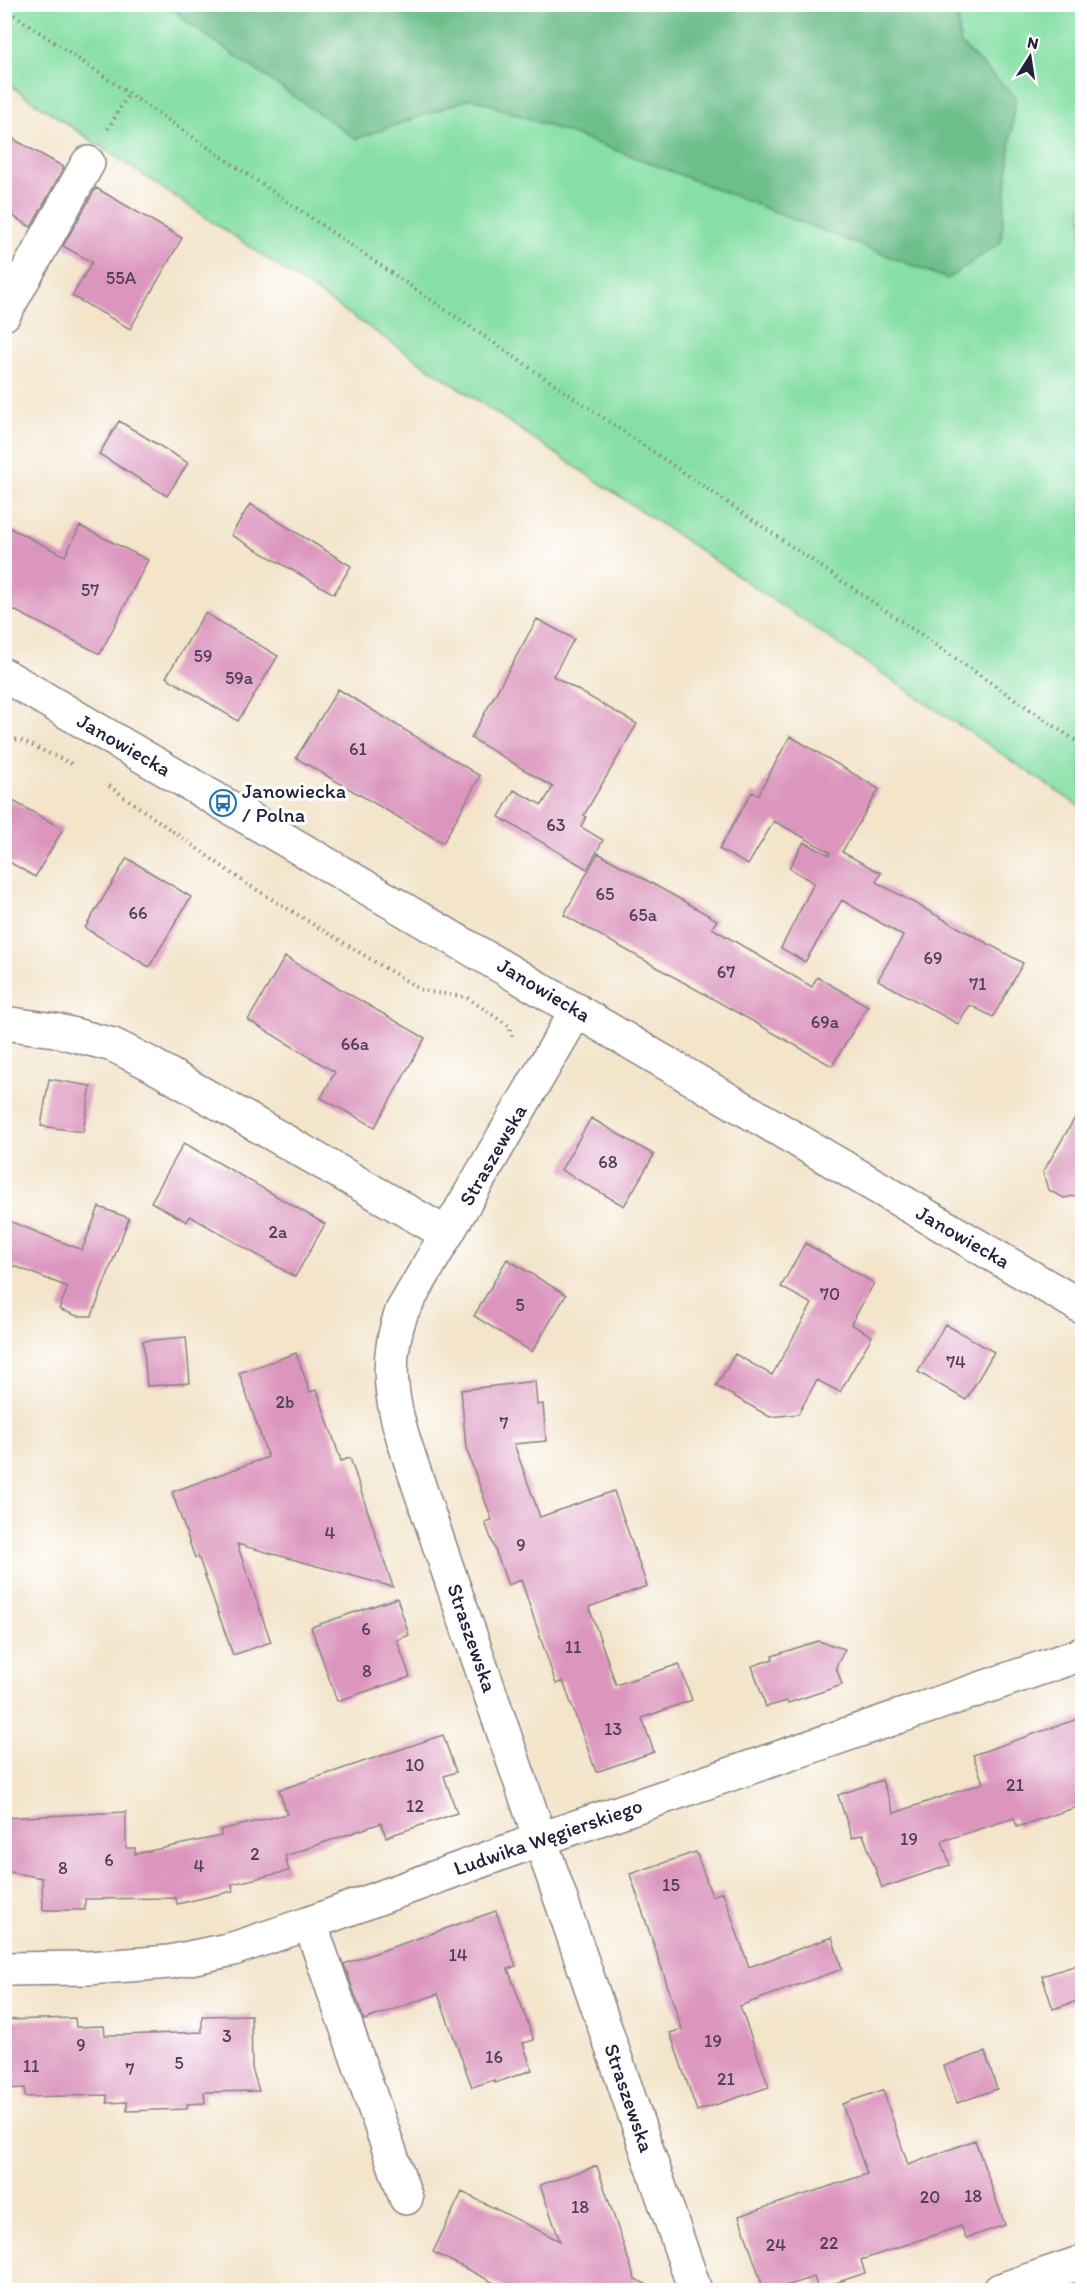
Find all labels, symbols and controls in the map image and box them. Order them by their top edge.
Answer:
north arrow [1000,27,1060,87]
text: N [1026,32,1040,53]
house number: 55A [106,267,137,289]
house number: 57 [81,579,99,601]
house number: 59 [194,645,212,667]
house number: 59a [225,667,254,689]
street label: Janowiecka [73,708,176,781]
house number: 61 [349,738,367,760]
place label: Janowiecka / Polna [242,778,346,827]
bus stop icon: Janowiecka / Polna [208,788,238,818]
house number: 63 [546,814,566,836]
house number: 65 [596,883,614,905]
house number: 66 [128,902,148,924]
house number: 65a [629,904,658,926]
house number: 69 [924,947,942,969]
street label: Janowiecka [493,952,595,1027]
house number: 67 [717,961,735,983]
house number: 71 [969,973,987,995]
house number: 69a [811,1011,840,1033]
house number: 66a [341,1033,370,1055]
street label: Straszewska [453,1099,532,1210]
house number: 68 [598,1151,618,1173]
street label: Janowiecka [912,1200,1015,1273]
house number: 2a [269,1221,288,1243]
house number: 70 [820,1283,840,1305]
house number: 5 [515,1294,525,1316]
house number: 74 [946,1351,966,1373]
house number: 2b [276,1391,294,1413]
house number: 7 [500,1412,509,1434]
house number: 4 [325,1522,336,1544]
house number: 9 [516,1534,526,1556]
street label: Straszewska [442,1580,503,1696]
house number: 6 [361,1618,371,1640]
house number: 11 [565,1636,581,1658]
house number: 8 [362,1660,372,1682]
house number: 13 [604,1718,622,1740]
house number: 10 [405,1754,425,1776]
house number: 21 [1006,1774,1024,1796]
street label: Ludwika Węgierskiego [450,1792,646,1881]
house number: 12 [406,1795,424,1817]
house number: 19 [900,1828,918,1850]
house number: 2 [250,1843,260,1865]
house number: 6 [104,1849,114,1871]
house number: 4 [194,1855,205,1877]
house number: 8 [58,1857,68,1879]
house number: 15 [662,1874,680,1896]
house number: 14 [448,1944,468,1966]
house number: 3 [222,2025,232,2047]
house number: 19 [704,2030,722,2052]
house number: 9 [76,2034,86,2056]
street label: Straszewska [599,2040,660,2156]
house number: 16 [485,2046,503,2068]
house number: 5 [174,2052,184,2074]
house number: 11 [23,2055,39,2077]
house number: 7 [126,2058,135,2080]
house number: 21 [717,2068,735,2090]
house number: 18 [964,2185,982,2207]
house number: 20 [920,2186,940,2208]
house number: 18 [571,2196,589,2218]
house number: 22 [820,2232,839,2254]
house number: 24 [766,2234,786,2256]

